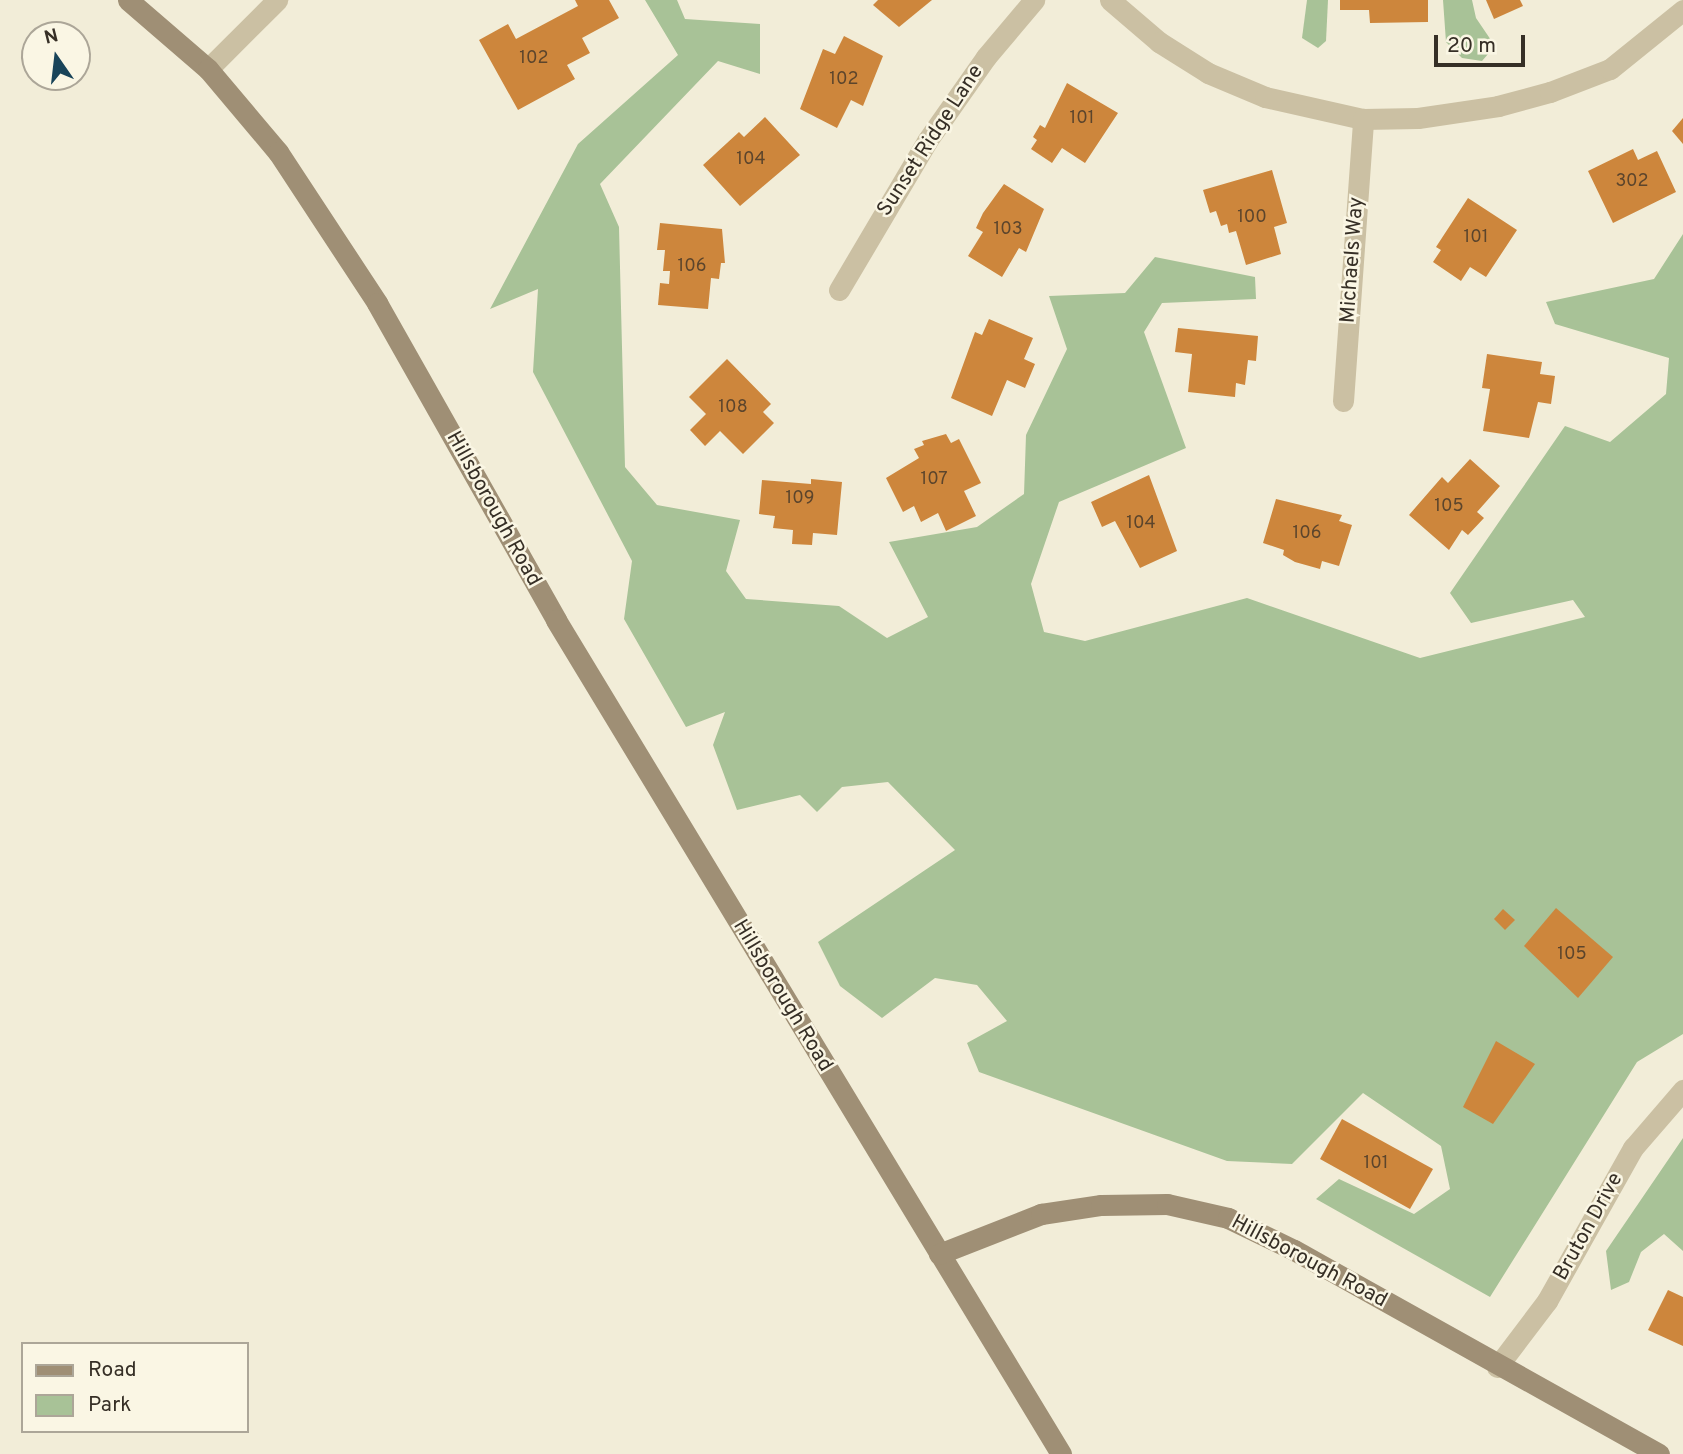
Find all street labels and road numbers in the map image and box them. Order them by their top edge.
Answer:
street label: Sunset Ridge Lane [873,61,989,221]
street label: Michaels Way [1336,196,1370,324]
street label: Hillsborough Road [440,427,546,591]
street label: Hillsborough Road [727,915,837,1077]
street label: Bruton Drive [1549,1169,1629,1285]
street label: Hillsborough Road [1227,1210,1391,1314]

